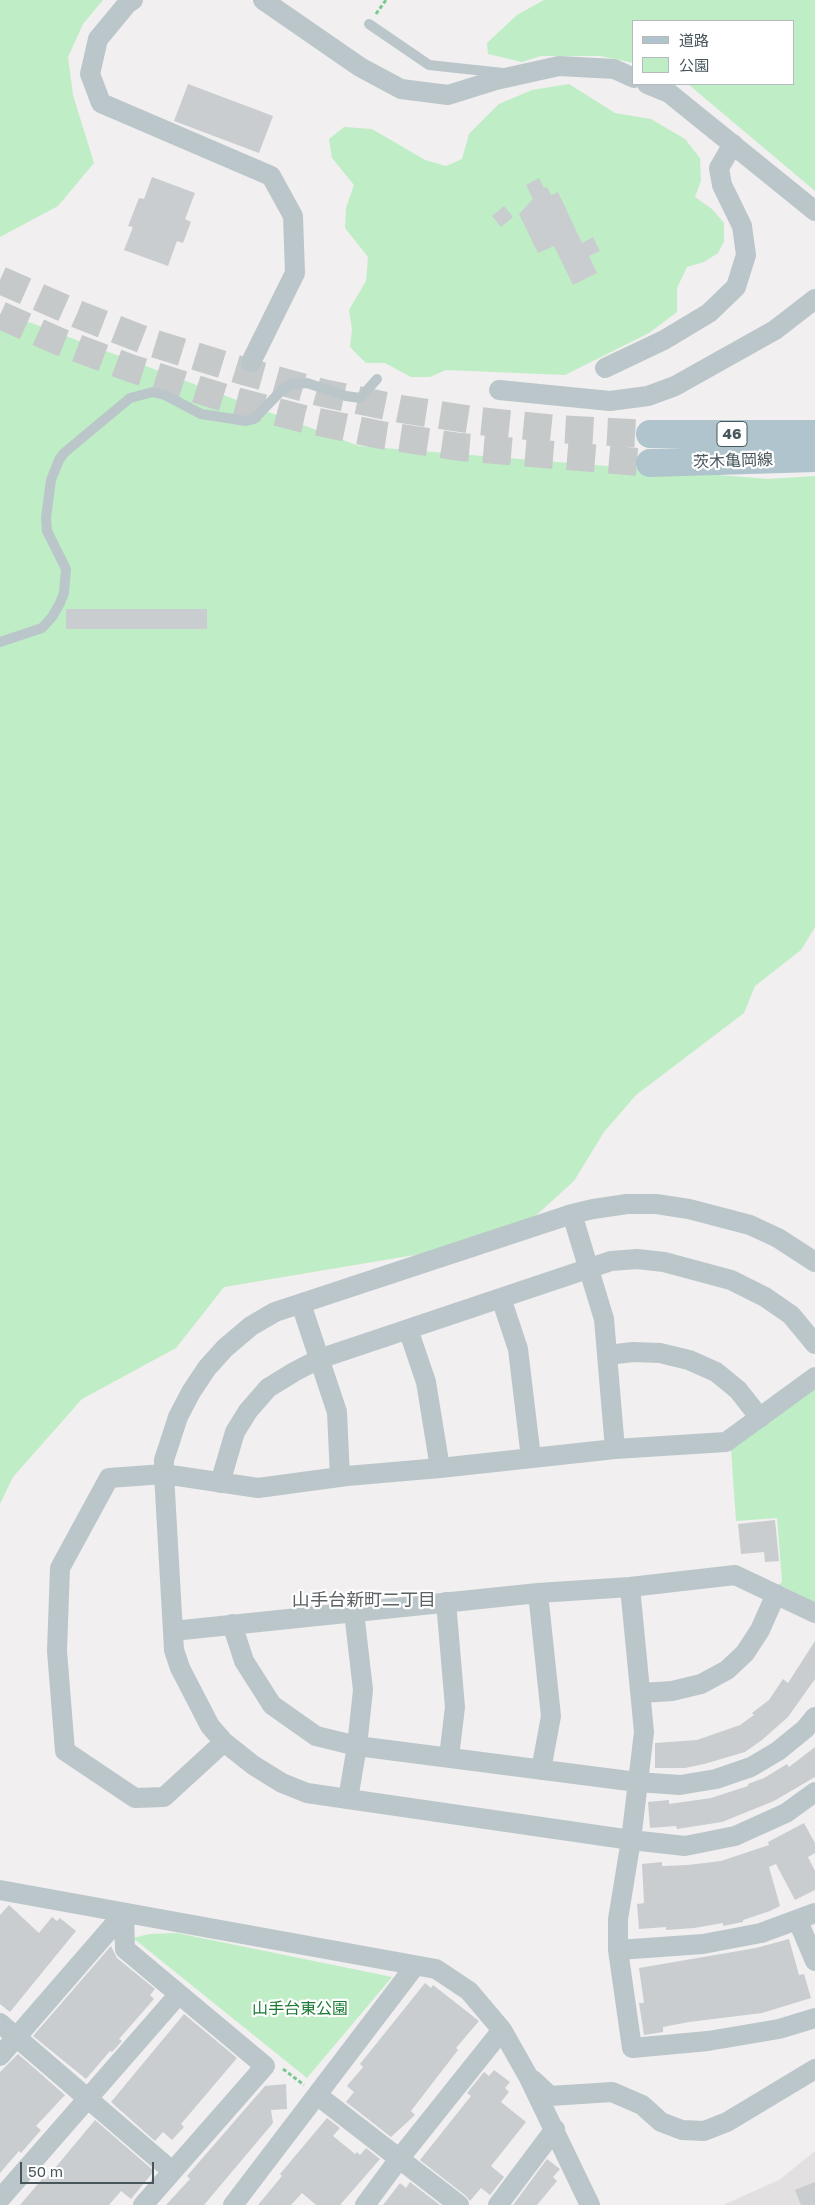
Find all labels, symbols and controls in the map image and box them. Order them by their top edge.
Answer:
legend [632,20,795,85]
text: 道路 [679,31,709,49]
text: 公園 [679,56,709,74]
road number: 46 [717,422,747,446]
street label: 茨木亀岡線 [693,450,773,472]
district label: 山手台新町二丁目 [292,1589,436,1611]
park label: 山手台東公園 [252,1999,348,2019]
scale bar [22,2152,156,2184]
text: 50 m [28,2162,63,2180]

